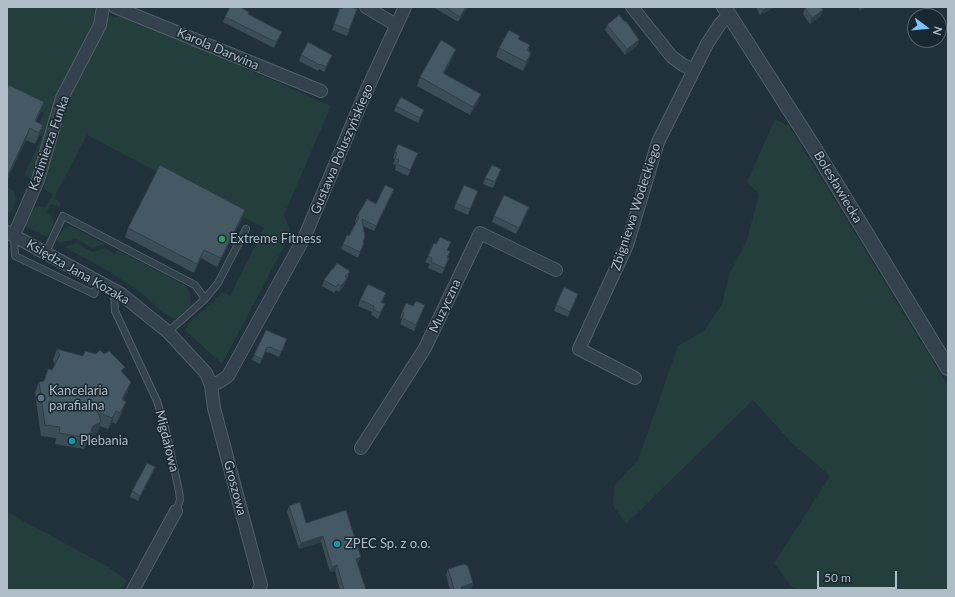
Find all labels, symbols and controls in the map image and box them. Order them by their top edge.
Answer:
north arrow [907,8,947,48]
street label: Karola Darwina [175,25,261,73]
text: N [931,25,945,37]
street label: Gustawa Poluszyńskiego [307,81,377,217]
street label: Kazimierza Funka [25,93,73,193]
street label: Zbigniewa Wodeckiego [608,141,664,273]
street label: Bolesławiecka [810,148,866,226]
place label: Extreme Fitness [230,231,321,247]
marker: Extreme Fitness [217,234,227,244]
street label: Księdza Jana Kozaka [24,236,132,308]
street label: Muzyczna [426,277,464,335]
place label: Kancelaria parafialna [49,383,108,414]
marker: Kancelaria parafialna [36,393,46,403]
street label: Migdałowa [152,408,182,474]
place label: Plebania [80,433,128,449]
marker: Plebania [67,436,77,446]
street label: Groszowa [220,459,250,517]
place label: ZPEC Sp. z o.o. [345,536,431,552]
marker: ZPEC Sp. z o.o. [332,539,342,549]
scale bar [819,563,899,589]
text: 50 m [824,570,851,585]

